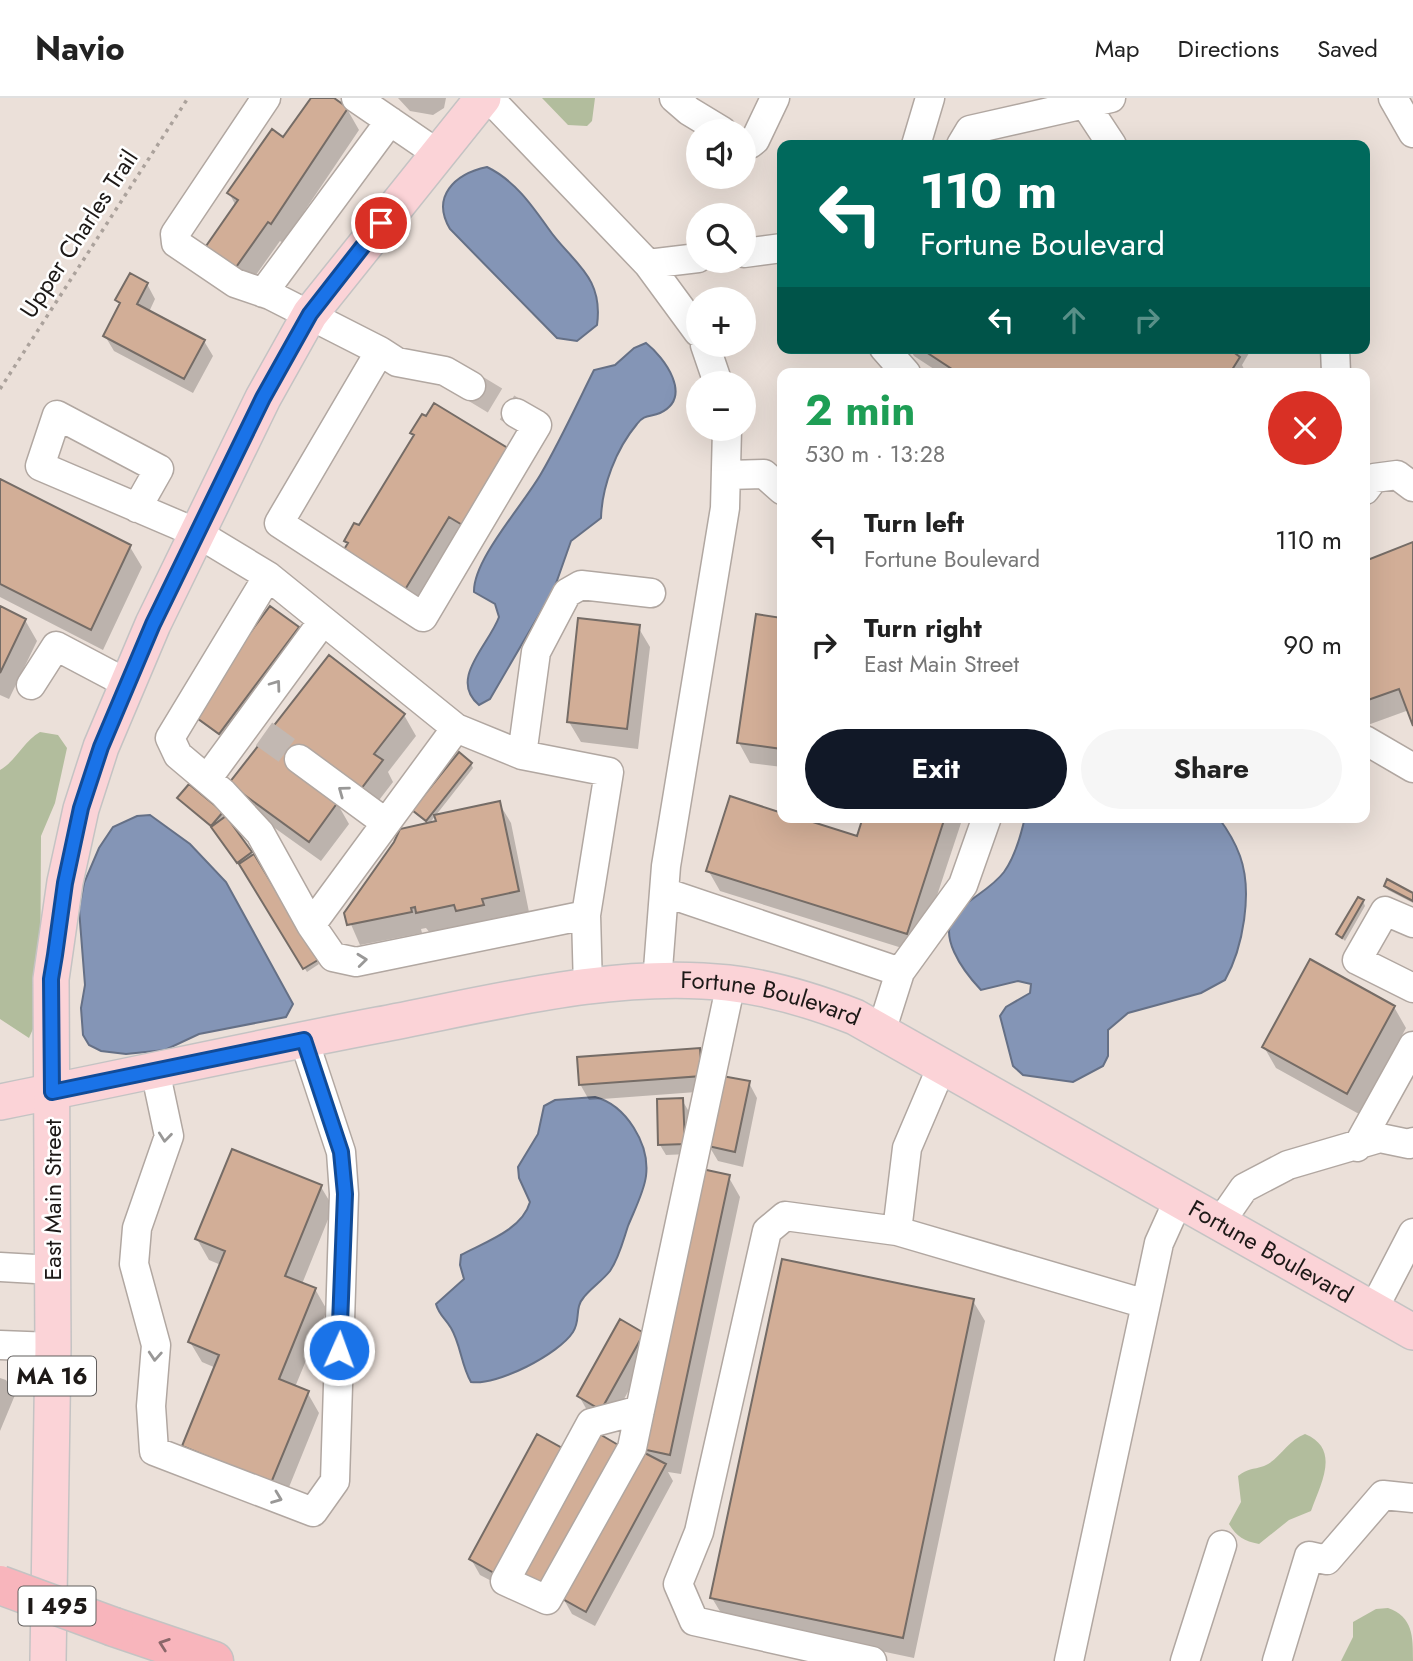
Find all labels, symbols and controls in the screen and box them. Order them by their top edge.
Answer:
text: Navio [35,25,125,72]
text: Map [1095,31,1140,66]
text: Directions [1178,31,1279,66]
text: Saved [1317,31,1378,66]
map controls [686,119,756,441]
button: sound [686,119,756,189]
street label: Upper Charles Trail [11,143,146,325]
text: 110 m [920,156,1057,226]
icon: left [805,168,896,259]
pin [351,193,411,253]
button: search [686,203,756,273]
icon: arrive [362,204,400,242]
text: Fortune Boulevard [920,221,1165,267]
button: + [686,287,756,357]
icon: left [982,301,1020,339]
icon: ahead [1055,301,1093,339]
icon: right [1128,301,1166,339]
button: − [686,371,756,441]
text: 2 min [805,380,915,441]
button: close [1268,391,1342,465]
text: 530 m · 13:28 [805,437,945,471]
text: Turn left [864,504,964,542]
icon: left [805,521,843,559]
text: 110 m [1275,521,1342,559]
text: Fortune Boulevard [864,542,1040,576]
text: Turn right [864,609,982,647]
icon: right [805,626,843,664]
text: 90 m [1283,626,1342,664]
text: East Main Street [864,647,1019,681]
one-way arrow [268,680,280,692]
button: Exit [805,729,1067,809]
button: Share [1081,729,1342,809]
one-way arrow [338,787,351,799]
one-way arrow [357,953,368,968]
street label: Fortune Boulevard [680,962,866,1034]
street label: East Main Street [35,1119,70,1281]
one-way arrow [158,1132,173,1143]
street label: Fortune Boulevard [1182,1191,1360,1312]
position arrow [302,1313,376,1387]
one-way arrow [148,1351,163,1362]
road number: MA 16 [8,1357,96,1396]
one-way arrow [271,1490,283,1504]
road number: I 495 [18,1586,96,1625]
one-way arrow [158,1638,170,1652]

